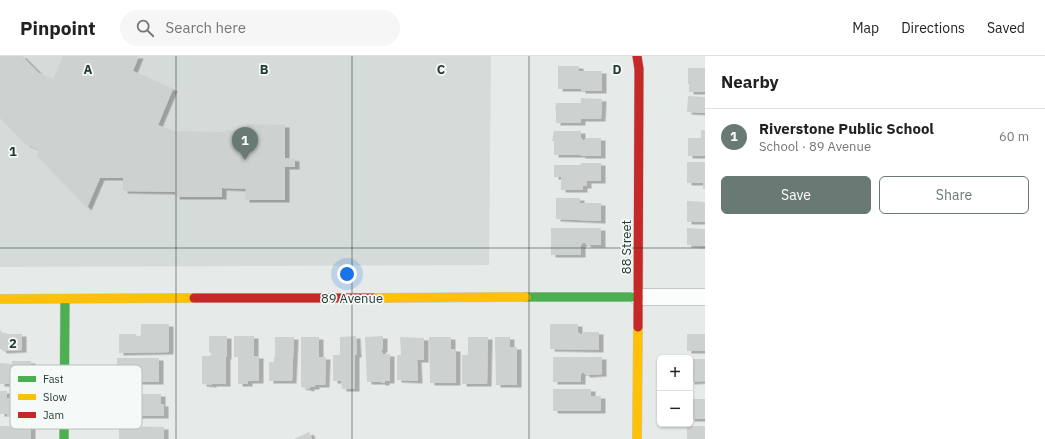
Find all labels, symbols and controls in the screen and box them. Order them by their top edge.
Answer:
search box [120,10,400,46]
text: Pinpoint [20,16,96,40]
icon: search [134,17,156,39]
text: Search here [166,18,246,37]
text: Map [852,19,879,37]
text: Directions [901,19,965,37]
text: Saved [987,19,1025,37]
text: A [84,61,93,78]
text: B [260,61,269,78]
text: C [437,61,446,78]
text: D [612,61,622,78]
text: Nearby [721,71,779,93]
text: Riverstone Public School [759,119,934,138]
pin: 1 [232,127,258,160]
text: 1 [730,128,738,145]
text: 60 m [999,128,1029,145]
text: School · 89 Avenue [759,138,871,155]
text: 1 [9,143,17,160]
button: Save [721,176,871,214]
button: Share [879,176,1029,214]
street label: 88 Street [618,220,635,274]
your location [337,264,357,284]
street label: 89 Avenue [321,290,383,307]
text: 2 [9,335,17,352]
map controls [657,355,693,427]
button: + [657,355,693,391]
legend [10,365,142,429]
text: Fast [43,372,64,386]
text: Slow [43,390,67,404]
button: − [657,391,693,427]
text: Jam [43,408,64,422]

